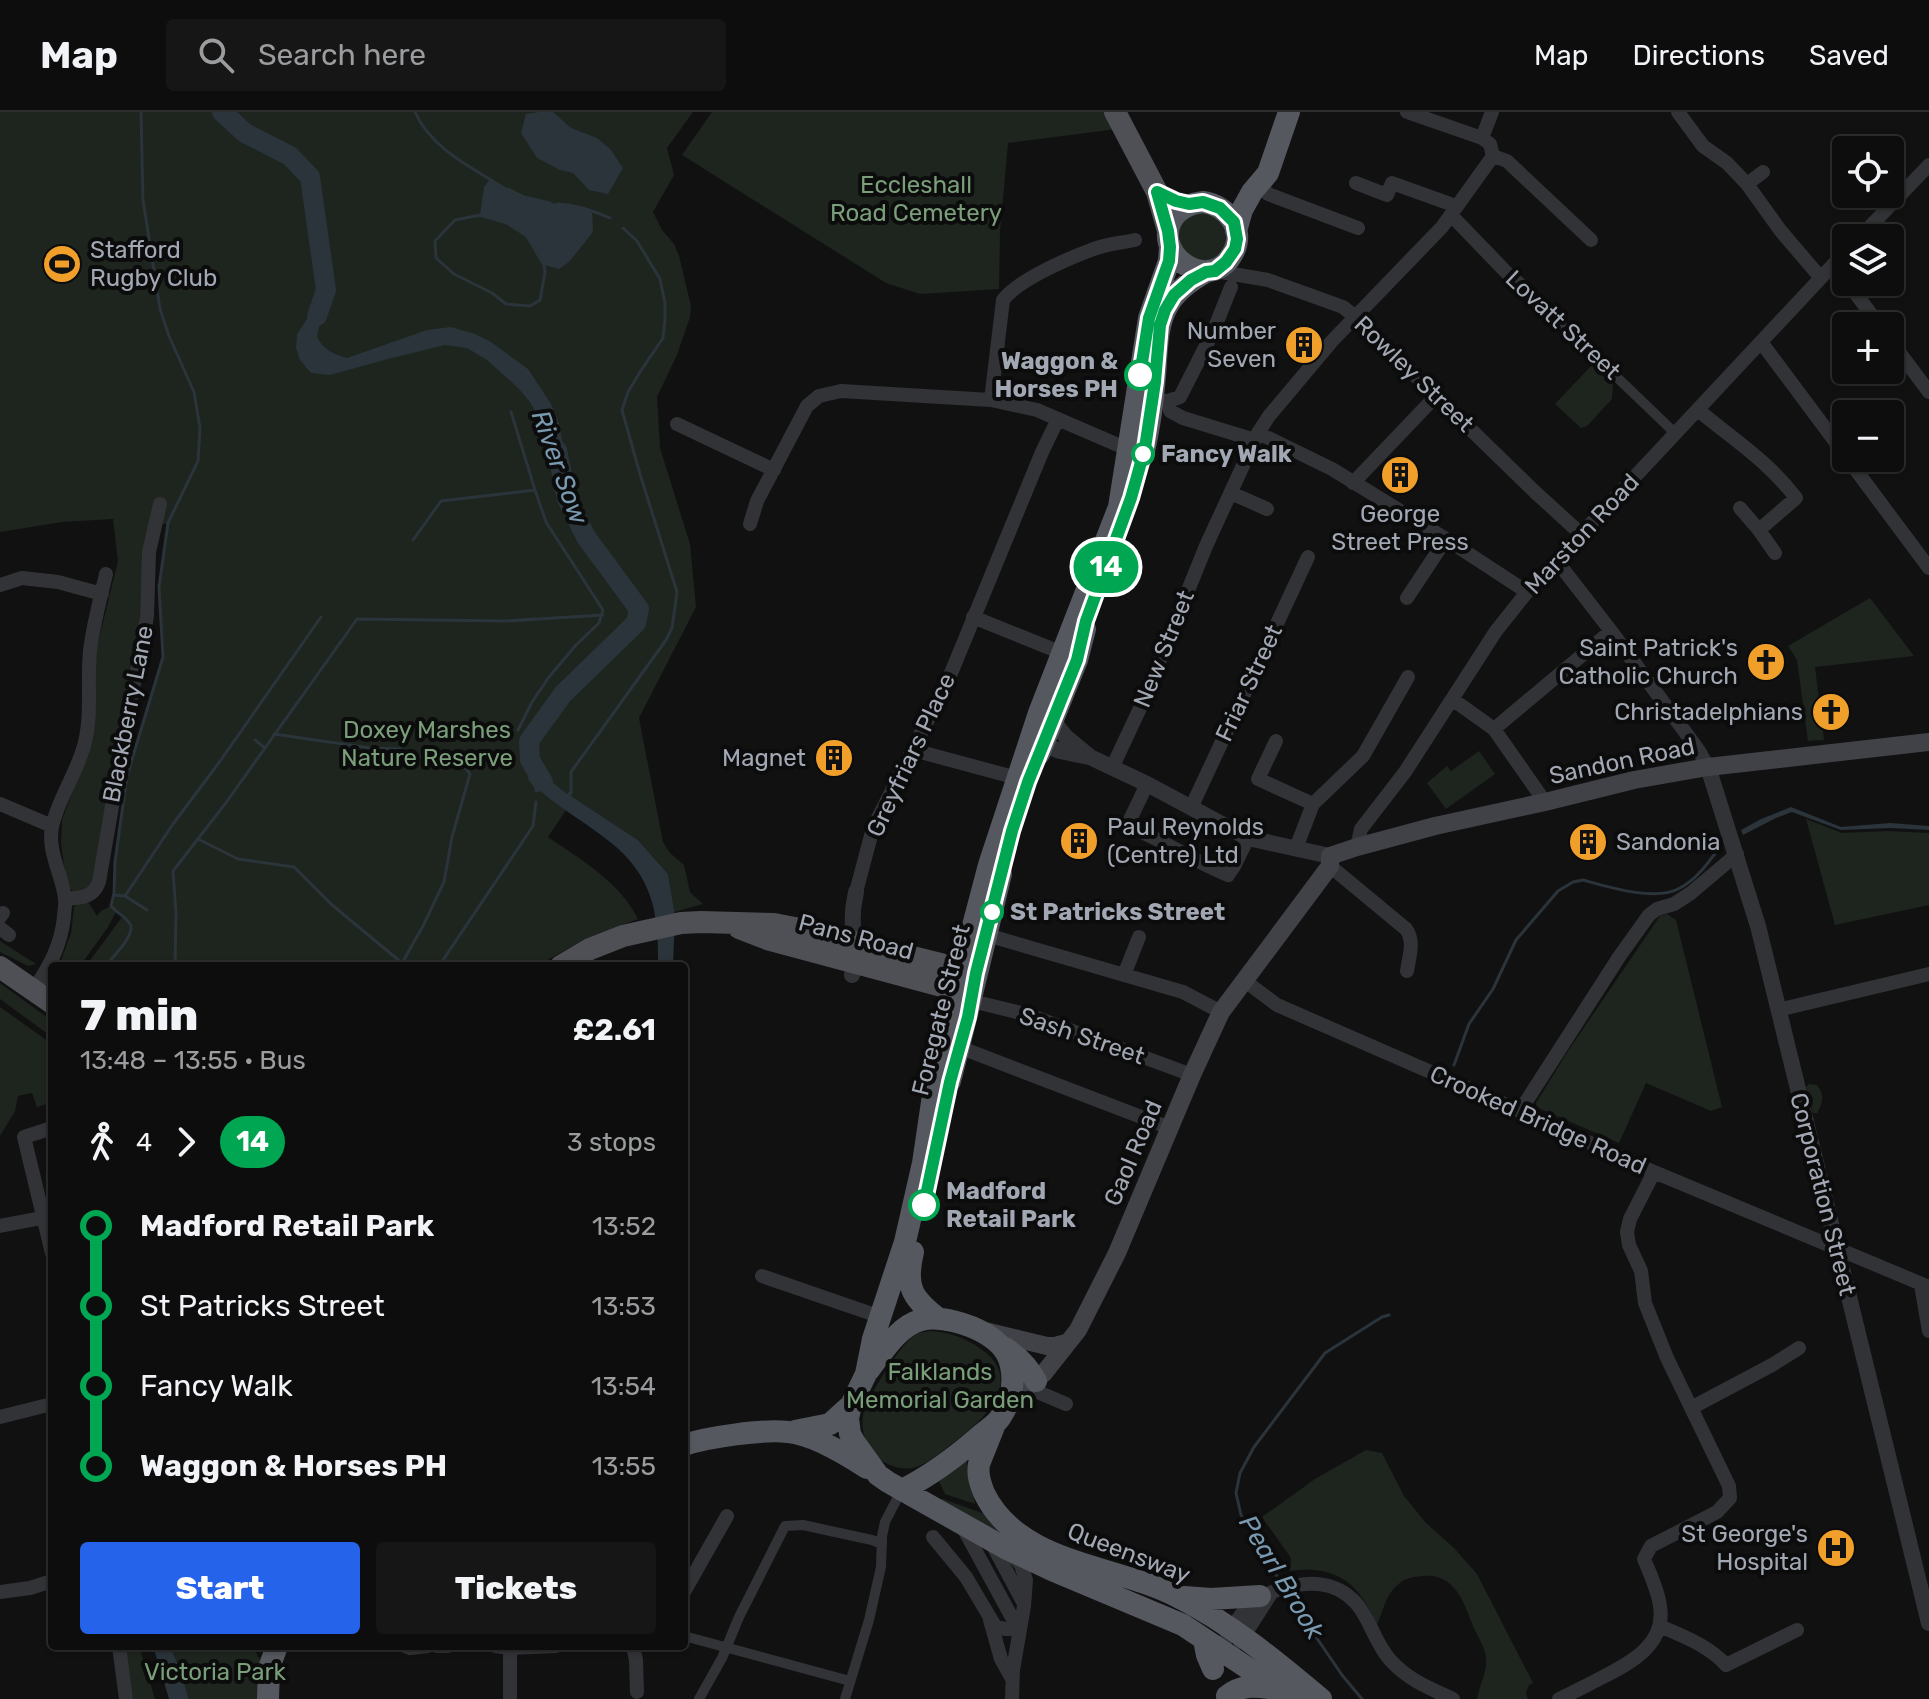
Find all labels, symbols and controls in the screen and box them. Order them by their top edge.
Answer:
search box [166,19,726,91]
text: Map [40,32,118,78]
icon: search [194,33,238,77]
text: Search here [258,37,426,73]
text: Map [1534,39,1588,72]
text: Directions [1632,39,1765,72]
text: Saved [1809,39,1889,72]
map controls [1832,136,1904,472]
button: locate [1832,136,1904,208]
park label: Eccleshall Road Cemetery [830,171,1002,227]
button: layers [1832,224,1904,296]
place label: Stafford Rugby Club [90,236,217,292]
sports icon: Stafford Rugby Club [41,243,83,285]
street label: Lovatt Street [1500,265,1626,385]
street label: Rowley Street [1349,310,1479,438]
button: + [1832,312,1904,384]
place label: Number Seven [1187,317,1276,373]
building icon: Number Seven [1283,324,1325,366]
place label: Waggon & Horses PH [995,347,1118,403]
marker: Waggon & Horses PH [1125,360,1155,390]
button: − [1832,400,1904,472]
water label: River Sow [525,406,595,530]
place label: Fancy Walk [1161,440,1292,468]
marker: Fancy Walk [1132,443,1154,465]
building icon: George Street Press [1379,454,1421,496]
street label: Marston Road [1519,468,1645,600]
place label: George Street Press [1331,500,1469,556]
line badge: 14 [1070,541,1142,593]
text: 14 [1089,550,1123,583]
street label: New Street [1128,586,1200,712]
street label: Friar Street [1210,620,1288,746]
street label: Blackberry Lane [97,623,159,805]
place label: Saint Patrick's Catholic Church [1559,634,1738,690]
church icon: Saint Patrick's Catholic Church [1745,641,1787,683]
street label: Greyfriars Place [861,669,961,841]
church icon: Christadelphians [1810,691,1852,733]
place label: Christadelphians [1614,698,1803,726]
park label: Doxey Marshes Nature Reserve [341,716,513,772]
street label: Sandon Road [1547,732,1697,790]
building icon: Magnet [813,737,855,779]
place label: Magnet [722,744,806,772]
place label: Paul Reynolds (Centre) Ltd [1107,813,1264,869]
building icon: Paul Reynolds (Centre) Ltd [1058,820,1100,862]
building icon: Sandonia [1567,821,1609,863]
place label: Sandonia [1616,828,1720,856]
place label: St Patricks Street [1010,898,1225,926]
marker: St Patricks Street [981,901,1003,923]
street label: Pans Road [795,908,917,966]
street label: Foregate Street [906,922,976,1098]
text: 7 min [80,989,198,1041]
street label: Sash Street [1016,1002,1148,1070]
text: £2.61 [573,1012,656,1048]
text: 13:48 – 13:55 · Bus [80,1045,306,1076]
street label: Crooked Bridge Road [1426,1060,1650,1180]
street label: Corporation Street [1784,1090,1862,1298]
street label: Gaol Road [1098,1096,1168,1210]
icon: walk [80,1120,124,1164]
icon: forward [164,1120,208,1164]
text: 14 [236,1125,269,1158]
text: 4 [136,1127,152,1158]
text: 3 stops [567,1127,656,1158]
place label: Madford Retail Park [946,1177,1076,1233]
marker: Madford Retail Park [909,1190,939,1220]
text: Madford Retail Park [140,1208,434,1244]
text: 13:52 [592,1211,656,1242]
text: St Patricks Street [140,1288,385,1324]
text: 13:53 [592,1291,656,1322]
park label: Falklands Memorial Garden [846,1358,1034,1414]
text: Fancy Walk [140,1368,293,1404]
text: 13:54 [591,1371,656,1402]
text: Waggon & Horses PH [140,1448,447,1484]
text: 13:55 [592,1451,656,1482]
water label: Pearl Brook [1232,1509,1331,1646]
street label: Queensway [1064,1517,1194,1589]
place label: St George's Hospital [1681,1520,1808,1576]
hospital icon: St George's Hospital [1815,1527,1857,1569]
button: Start [80,1542,360,1634]
button: Tickets [376,1542,656,1634]
park label: Victoria Park [144,1658,287,1686]

